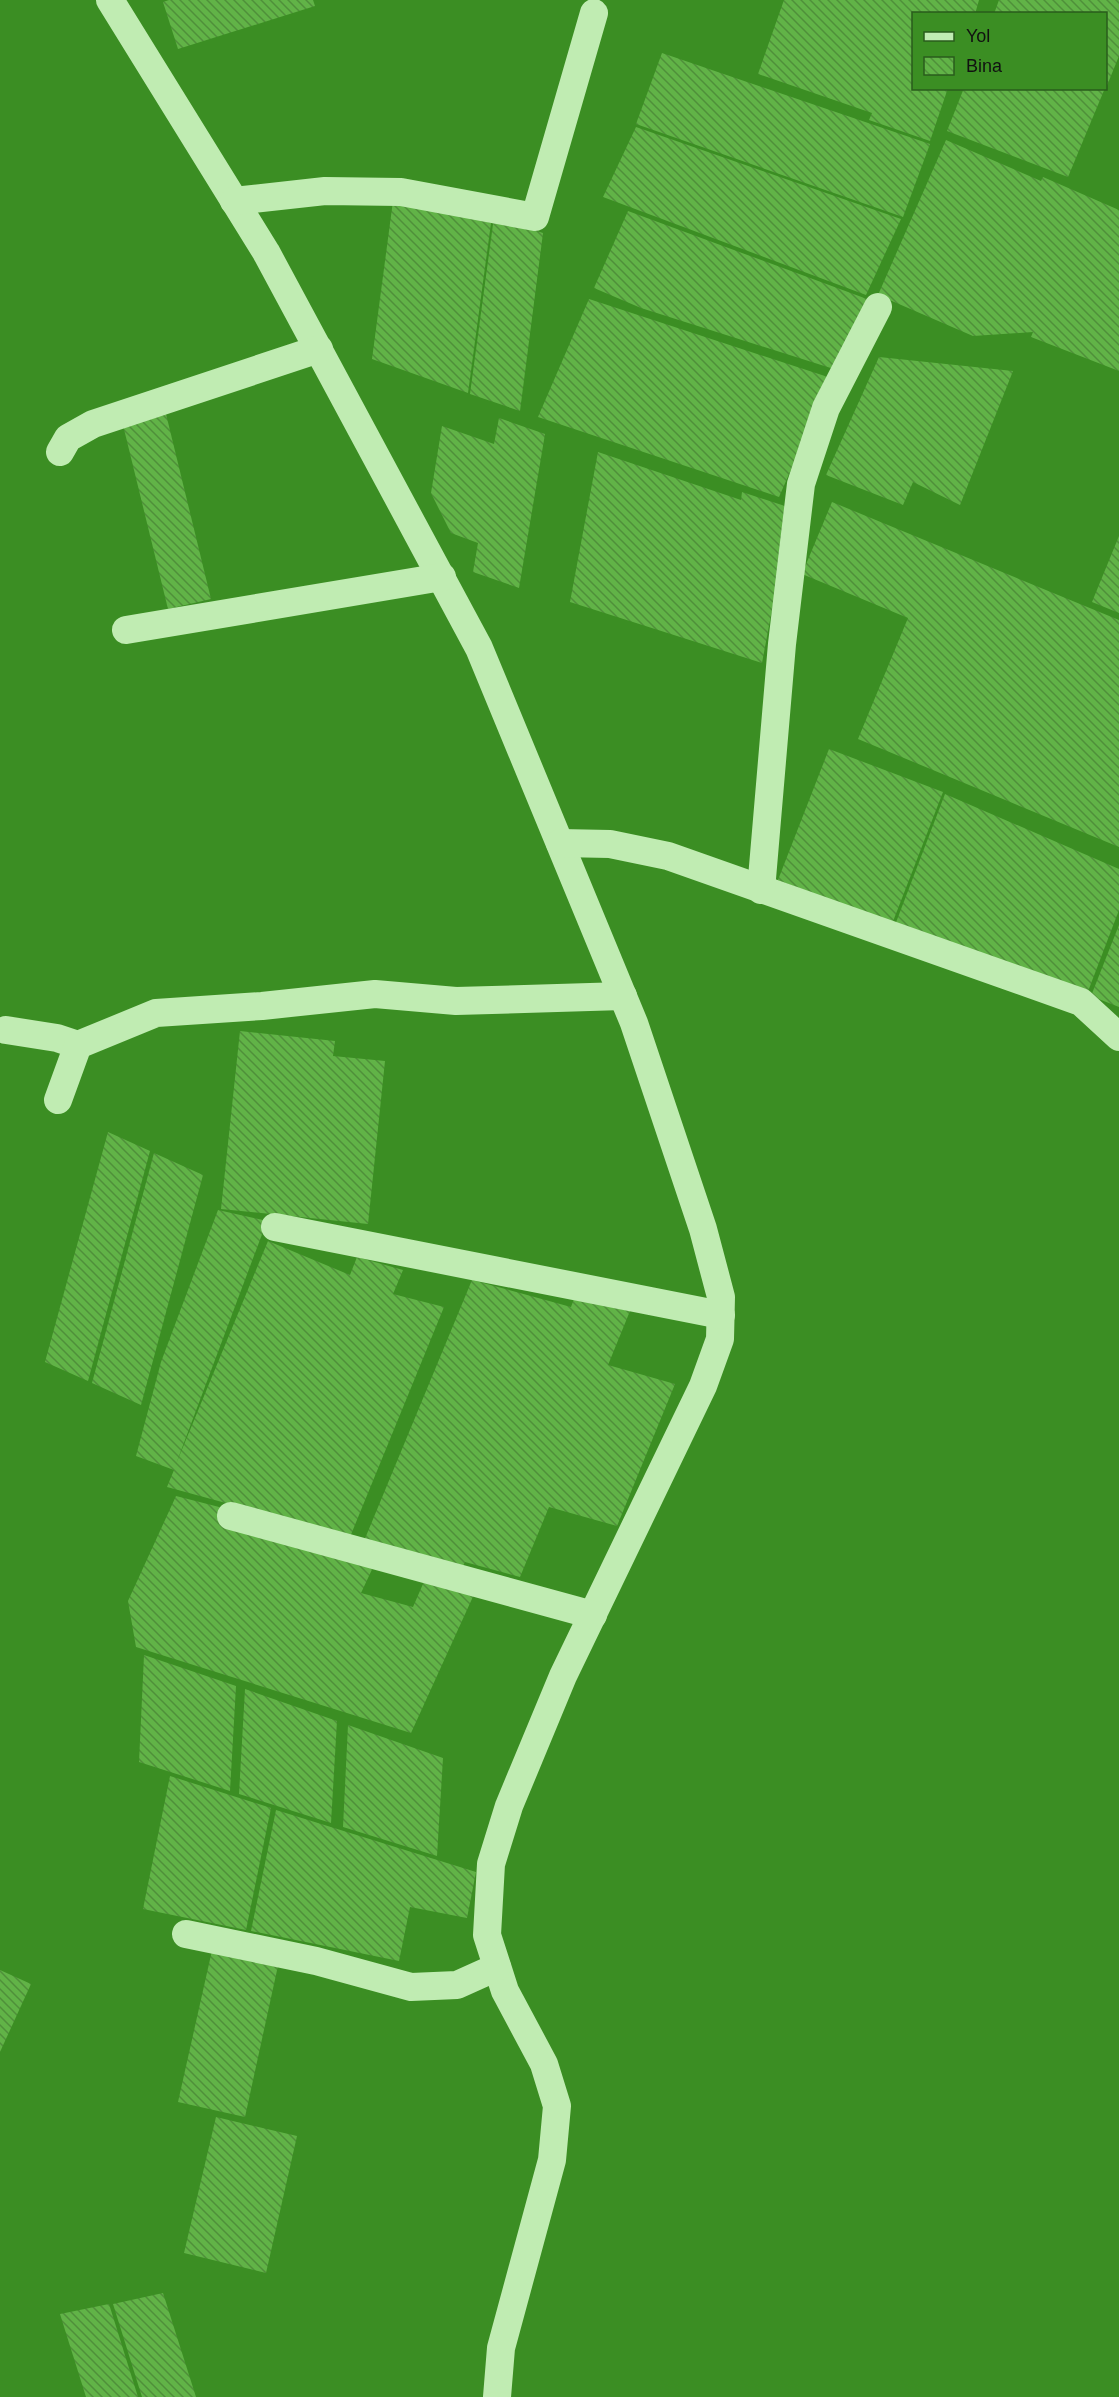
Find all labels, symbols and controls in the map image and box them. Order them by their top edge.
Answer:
legend [912,12,1107,90]
text: Yol [966,26,990,46]
text: Bina [966,56,1003,76]

